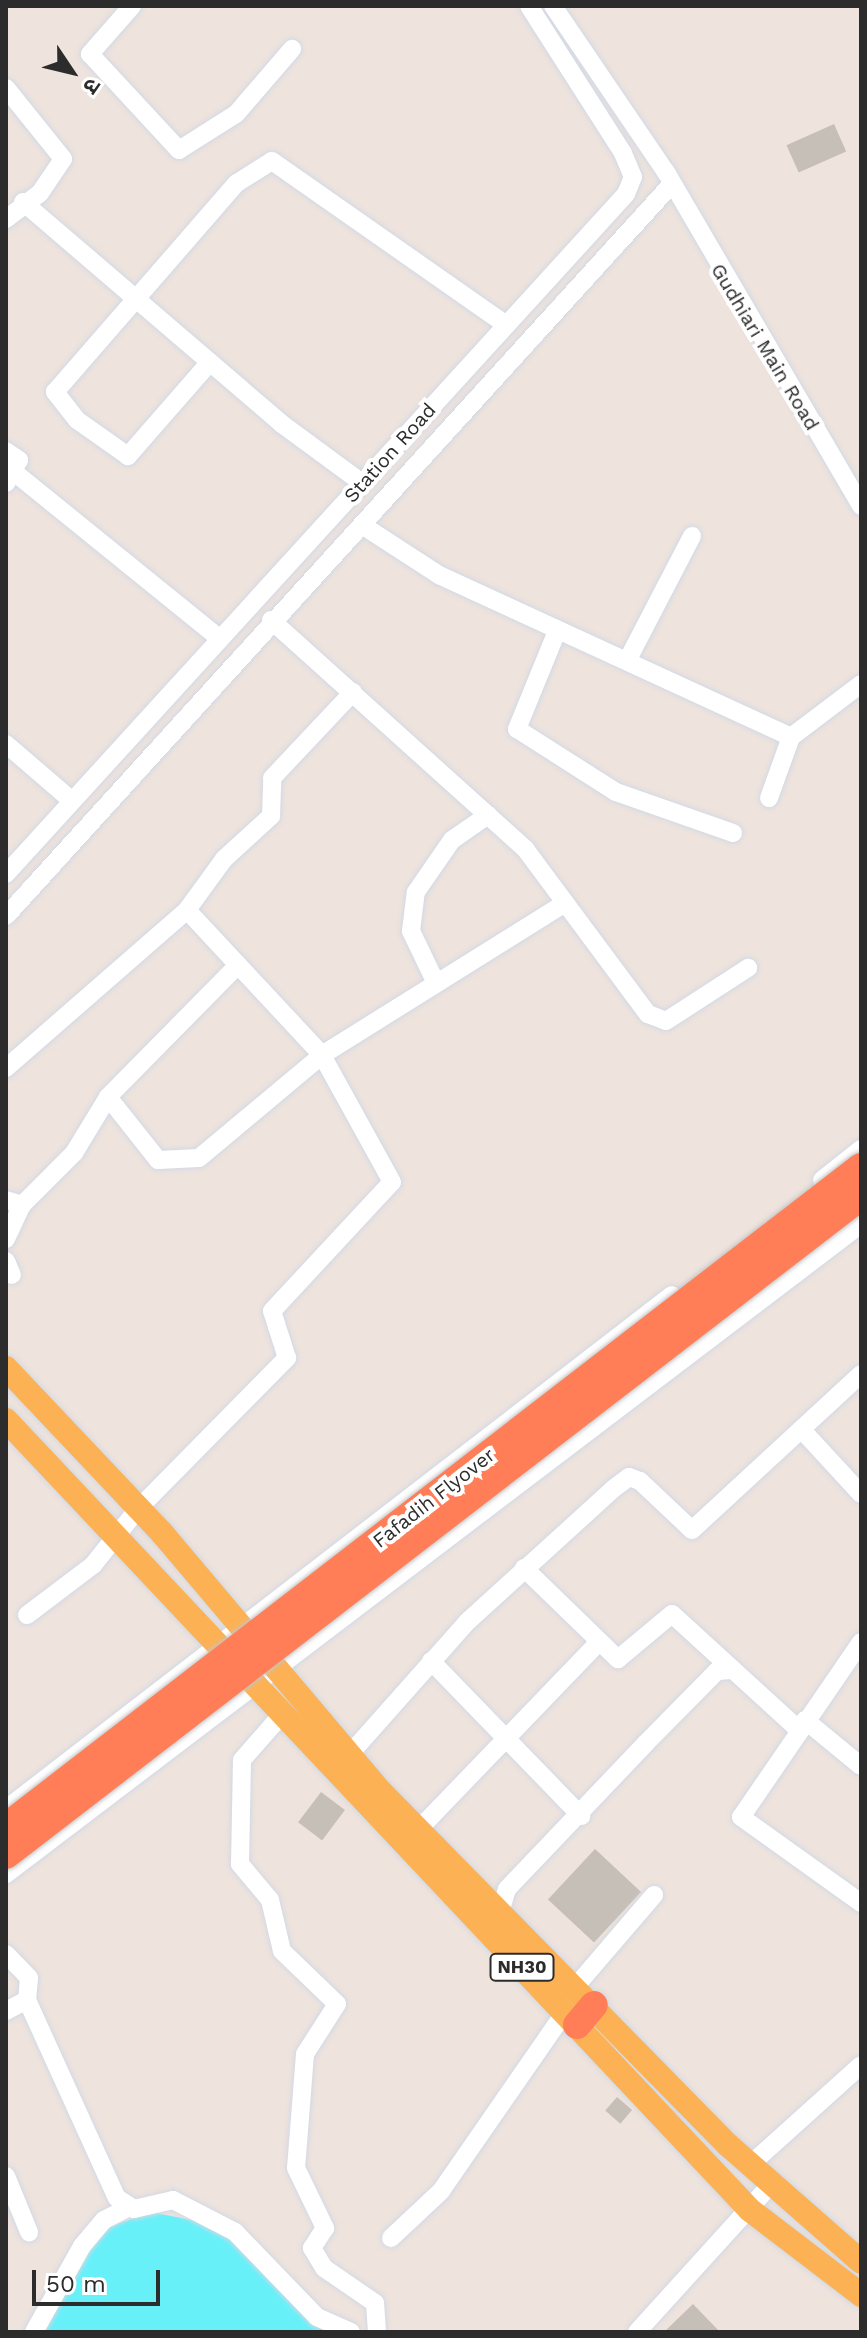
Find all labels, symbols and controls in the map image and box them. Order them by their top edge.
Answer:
north arrow [32,32,112,112]
text: उ [78,74,106,98]
street label: Gudhiari Main Road [706,259,824,435]
street label: Station Road [339,398,441,508]
street label: Fafadih Flyover [368,1443,500,1553]
road number: NH30 [488,1953,556,1981]
scale bar [36,2254,164,2304]
text: 50 m [46,2270,106,2298]

